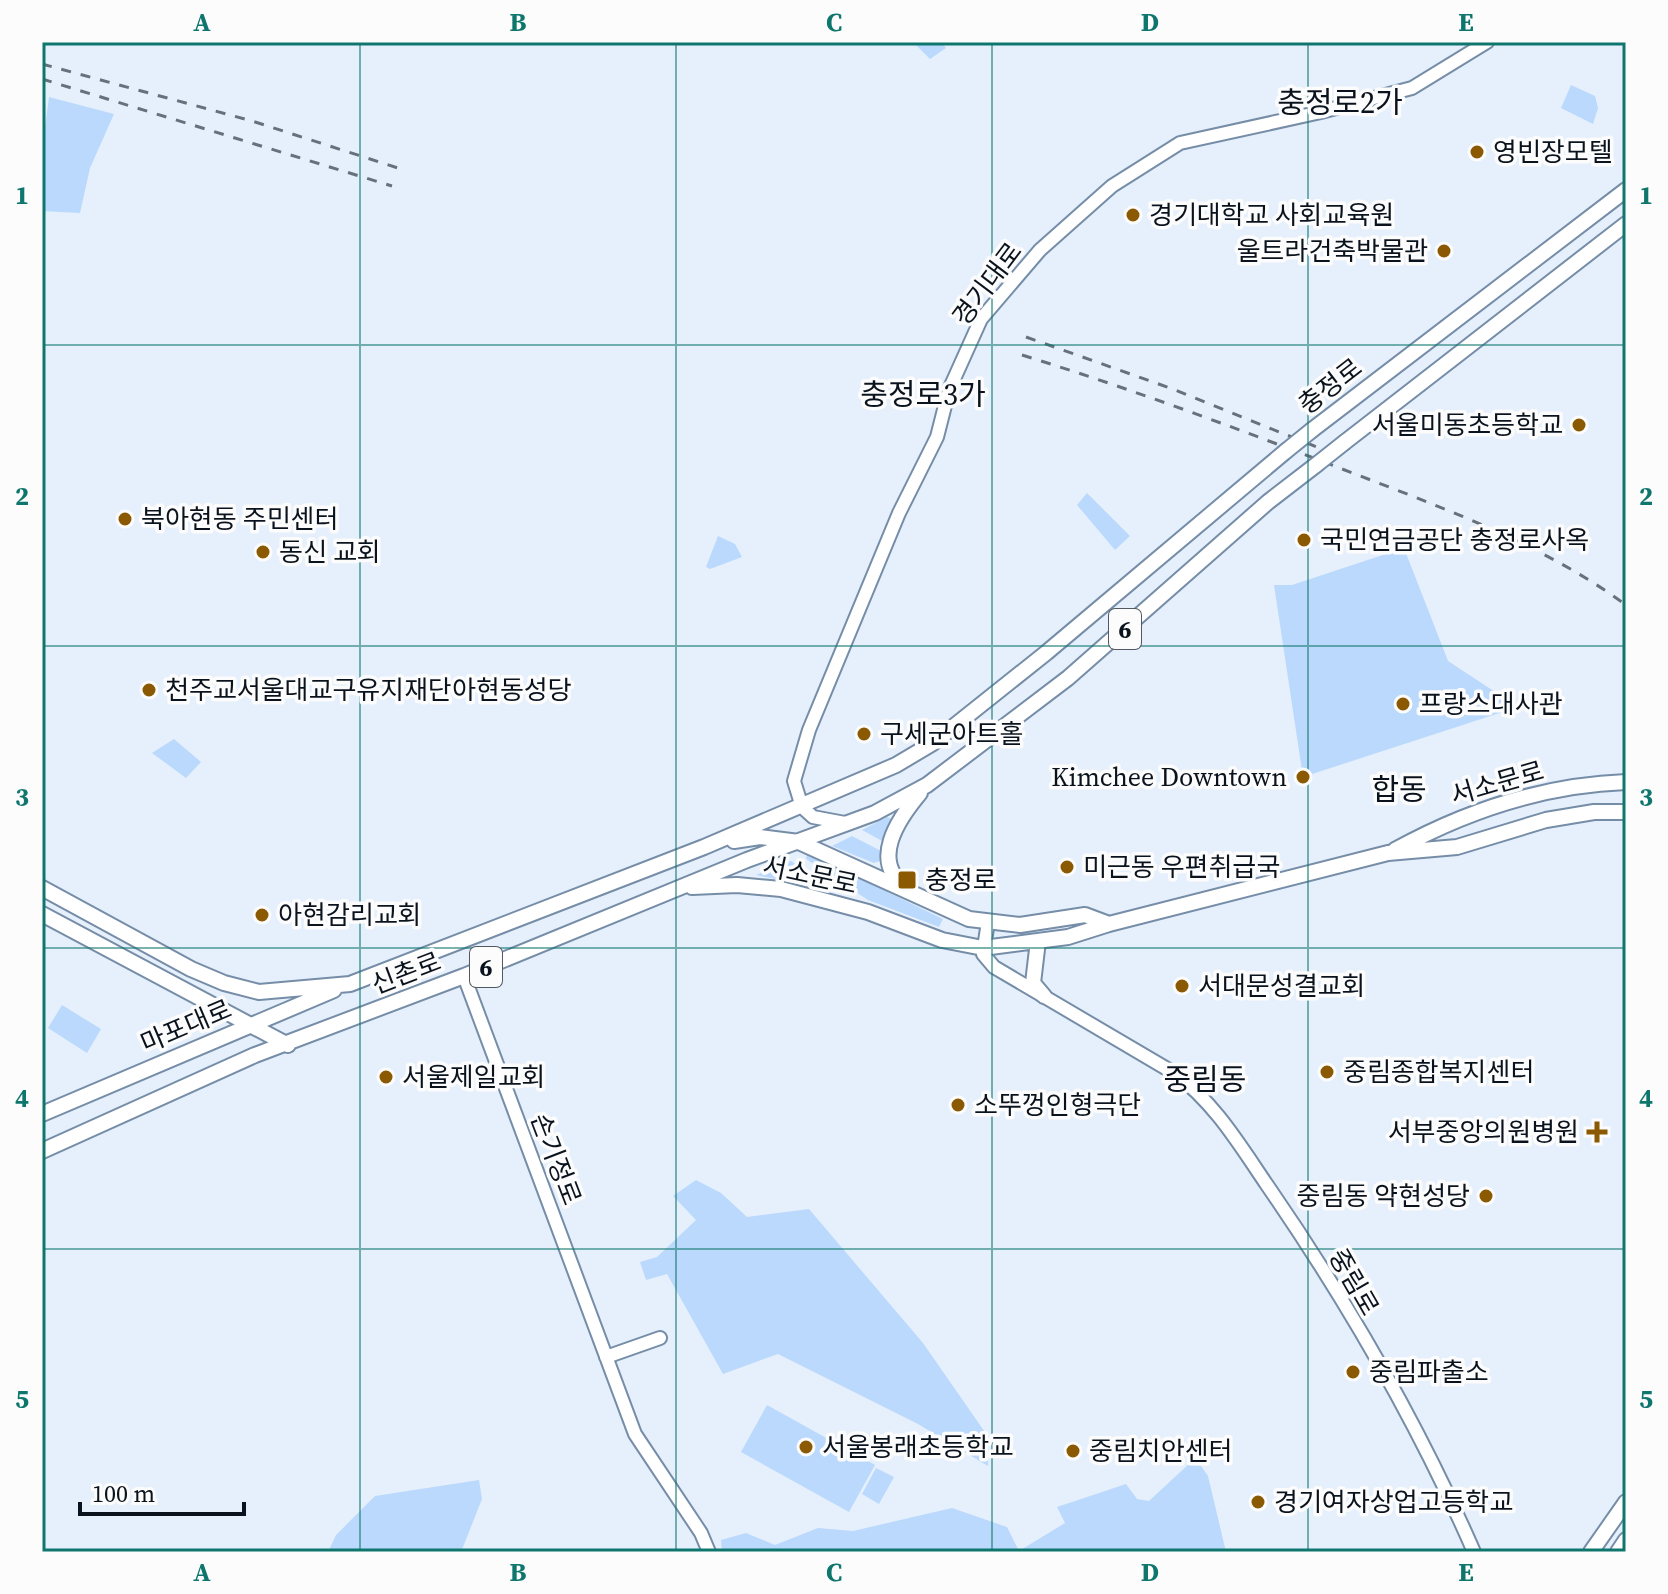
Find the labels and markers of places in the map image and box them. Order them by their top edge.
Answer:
place label: 영빈장모텔 [1493,134,1613,170]
marker: 영빈장모텔 [1468,143,1486,161]
place label: 경기대학교 사회교육원 [1149,197,1394,233]
marker: 경기대학교 사회교육원 [1124,206,1142,224]
place label: 울트라건축박물관 [1237,233,1428,269]
marker: 울트라건축박물관 [1435,242,1453,260]
place label: 서울미동초등학교 [1372,407,1563,443]
marker: 서울미동초등학교 [1570,416,1588,434]
place label: 북아현동 주민센터 [141,501,338,537]
marker: 북아현동 주민센터 [116,510,134,528]
place label: 국민연금공단 충정로사옥 [1320,522,1589,558]
marker: 국민연금공단 충정로사옥 [1295,531,1313,549]
place label: 동신 교회 [279,534,381,570]
marker: 동신 교회 [254,543,272,561]
place label: 천주교서울대교구유지재단아현동성당 [165,672,572,708]
marker: 천주교서울대교구유지재단아현동성당 [140,681,158,699]
place label: 프랑스대사관 [1419,686,1563,722]
marker: 프랑스대사관 [1394,695,1412,713]
place label: 구세군아트홀 [880,716,1024,752]
marker: 구세군아트홀 [855,725,873,743]
place label: Kimchee Downtown [1051,759,1287,795]
marker: Kimchee Downtown [1294,768,1312,786]
place label: 미근동 우편취급국 [1083,849,1280,885]
marker: 미근동 우편취급국 [1058,858,1076,876]
place label: 충정로 [925,862,997,898]
marker: 충정로 [896,869,918,891]
place label: 아현감리교회 [278,897,422,933]
marker: 아현감리교회 [253,906,271,924]
place label: 서대문성결교회 [1198,968,1365,1004]
marker: 서대문성결교회 [1173,977,1191,995]
place label: 중림종합복지센터 [1343,1054,1534,1090]
place label: 서울제일교회 [402,1059,546,1095]
marker: 중림종합복지센터 [1318,1063,1336,1081]
marker: 서울제일교회 [377,1068,395,1086]
place label: 소뚜껑인형극단 [974,1087,1141,1123]
marker: 소뚜껑인형극단 [949,1096,967,1114]
place label: 서부중앙의원병원 [1388,1114,1579,1150]
marker: 서부중앙의원병원 [1586,1121,1608,1143]
place label: 중림동 약현성당 [1297,1178,1470,1214]
marker: 중림동 약현성당 [1477,1187,1495,1205]
place label: 중림파출소 [1369,1354,1489,1390]
marker: 중림파출소 [1344,1363,1362,1381]
place label: 서울봉래초등학교 [822,1429,1013,1465]
place label: 중림치안센터 [1089,1433,1233,1469]
marker: 서울봉래초등학교 [797,1438,815,1456]
marker: 중림치안센터 [1064,1442,1082,1460]
place label: 경기여자상업고등학교 [1274,1484,1513,1520]
marker: 경기여자상업고등학교 [1249,1493,1267,1511]

